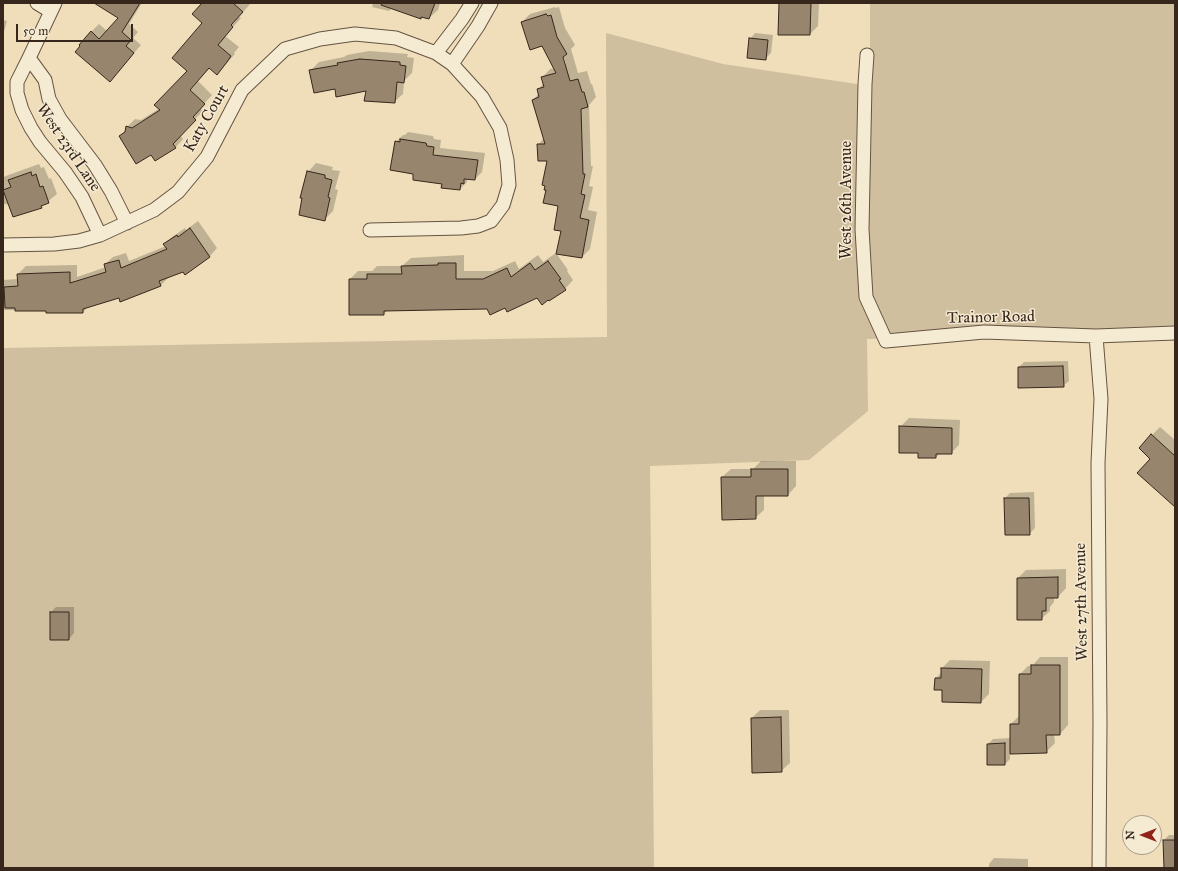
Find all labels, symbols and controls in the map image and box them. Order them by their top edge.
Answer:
scale bar [18,16,135,42]
text: 50 m [23,24,48,38]
street label: Katy Court [180,82,234,156]
street label: West 23rd Lane [32,100,104,196]
street label: West 26th Avenue [837,141,857,259]
street label: Trainor Road [947,308,1035,328]
street label: West 27th Avenue [1071,543,1093,661]
north arrow [1122,815,1162,855]
text: N [1124,830,1137,840]

